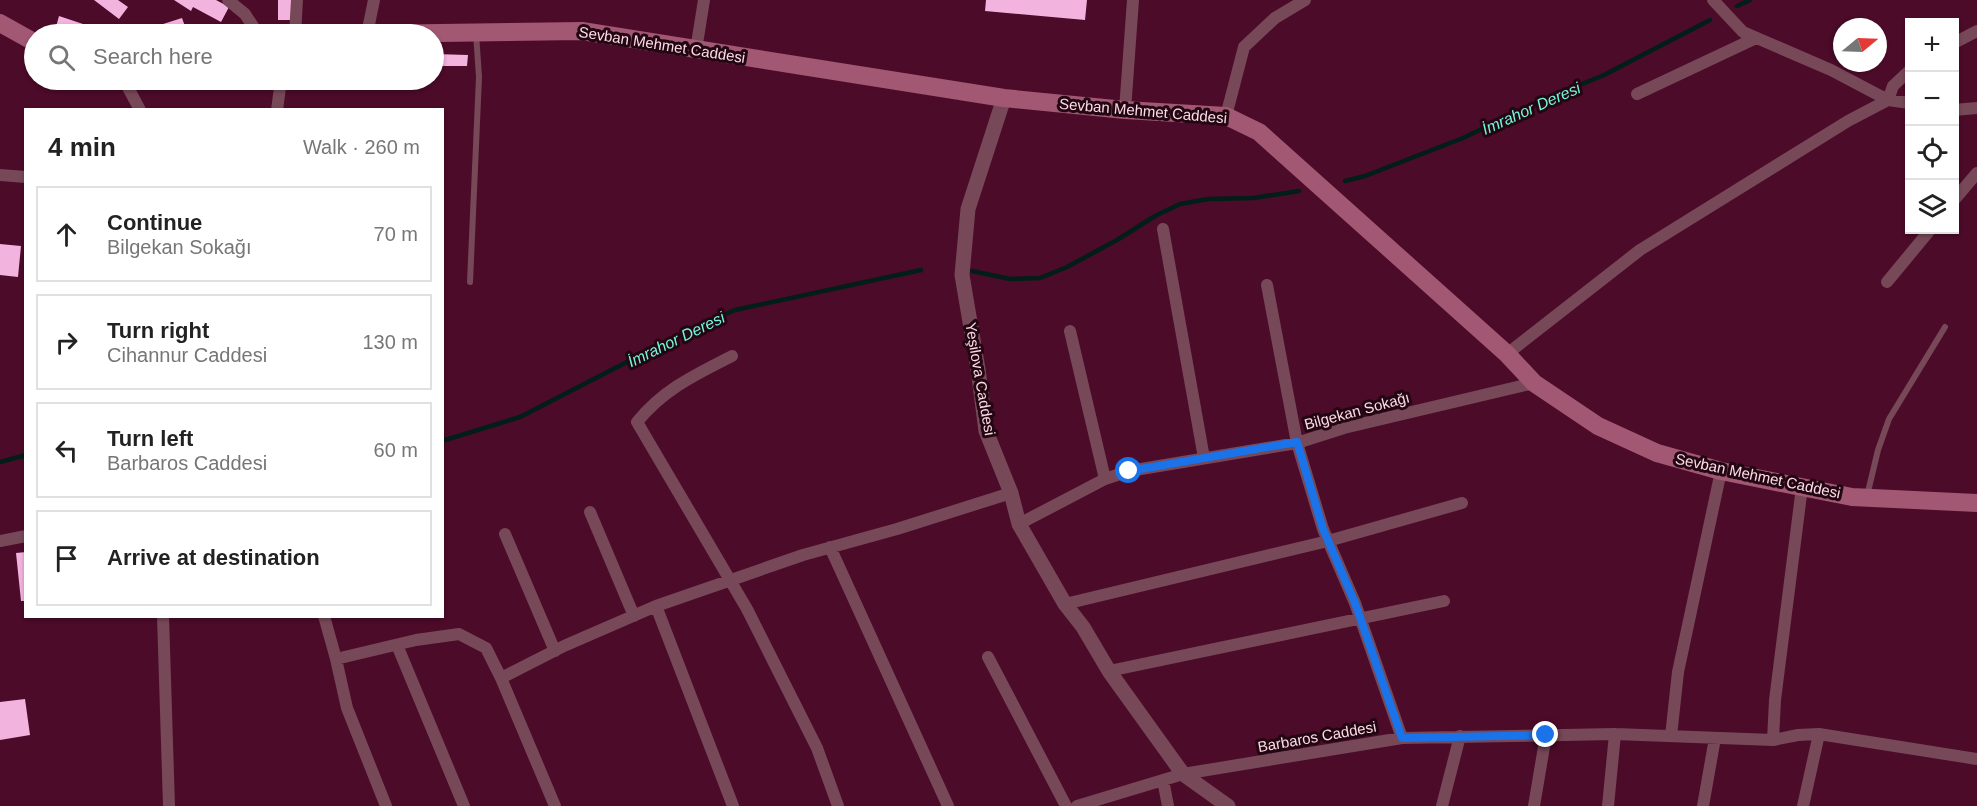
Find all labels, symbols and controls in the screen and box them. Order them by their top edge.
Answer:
north arrow [1833,18,1887,72]
map controls [1905,18,1959,234]
button: + [1905,18,1959,72]
street label: Sevban Mehmet Caddesi [578,23,747,66]
search box [24,24,444,90]
icon: search [45,41,78,74]
text: Search here [93,44,213,69]
button: − [1905,72,1959,126]
water label: İmrahor Deresi [1479,78,1583,138]
street label: Sevban Mehmet Caddesi [1058,95,1228,126]
button: locate [1905,126,1959,180]
text: 4 min [48,132,116,162]
text: Walk · 260 m [303,136,420,158]
button: layers [1905,180,1959,234]
text: Continue [107,210,202,235]
icon: ahead [50,218,83,251]
text: 70 m [374,223,418,245]
text: Bilgekan Sokağı [107,236,252,258]
water label: İmrahor Deresi [625,308,728,370]
text: Turn right [107,318,209,343]
street label: Yeşilova Caddesi [962,321,999,437]
icon: right [50,326,83,359]
text: 130 m [362,331,418,353]
text: Cihannur Caddesi [107,344,267,366]
street label: Bilgekan Sokağı [1302,388,1411,433]
text: Turn left [107,426,193,451]
icon: left [50,434,83,467]
text: 60 m [374,439,418,461]
street label: Sevban Mehmet Caddesi [1674,450,1842,501]
text: Barbaros Caddesi [107,452,267,474]
route start [1115,457,1141,483]
icon: arrive [50,542,83,575]
text: Arrive at destination [107,545,320,570]
street label: Barbaros Caddesi [1256,718,1378,755]
route end [1532,721,1558,747]

